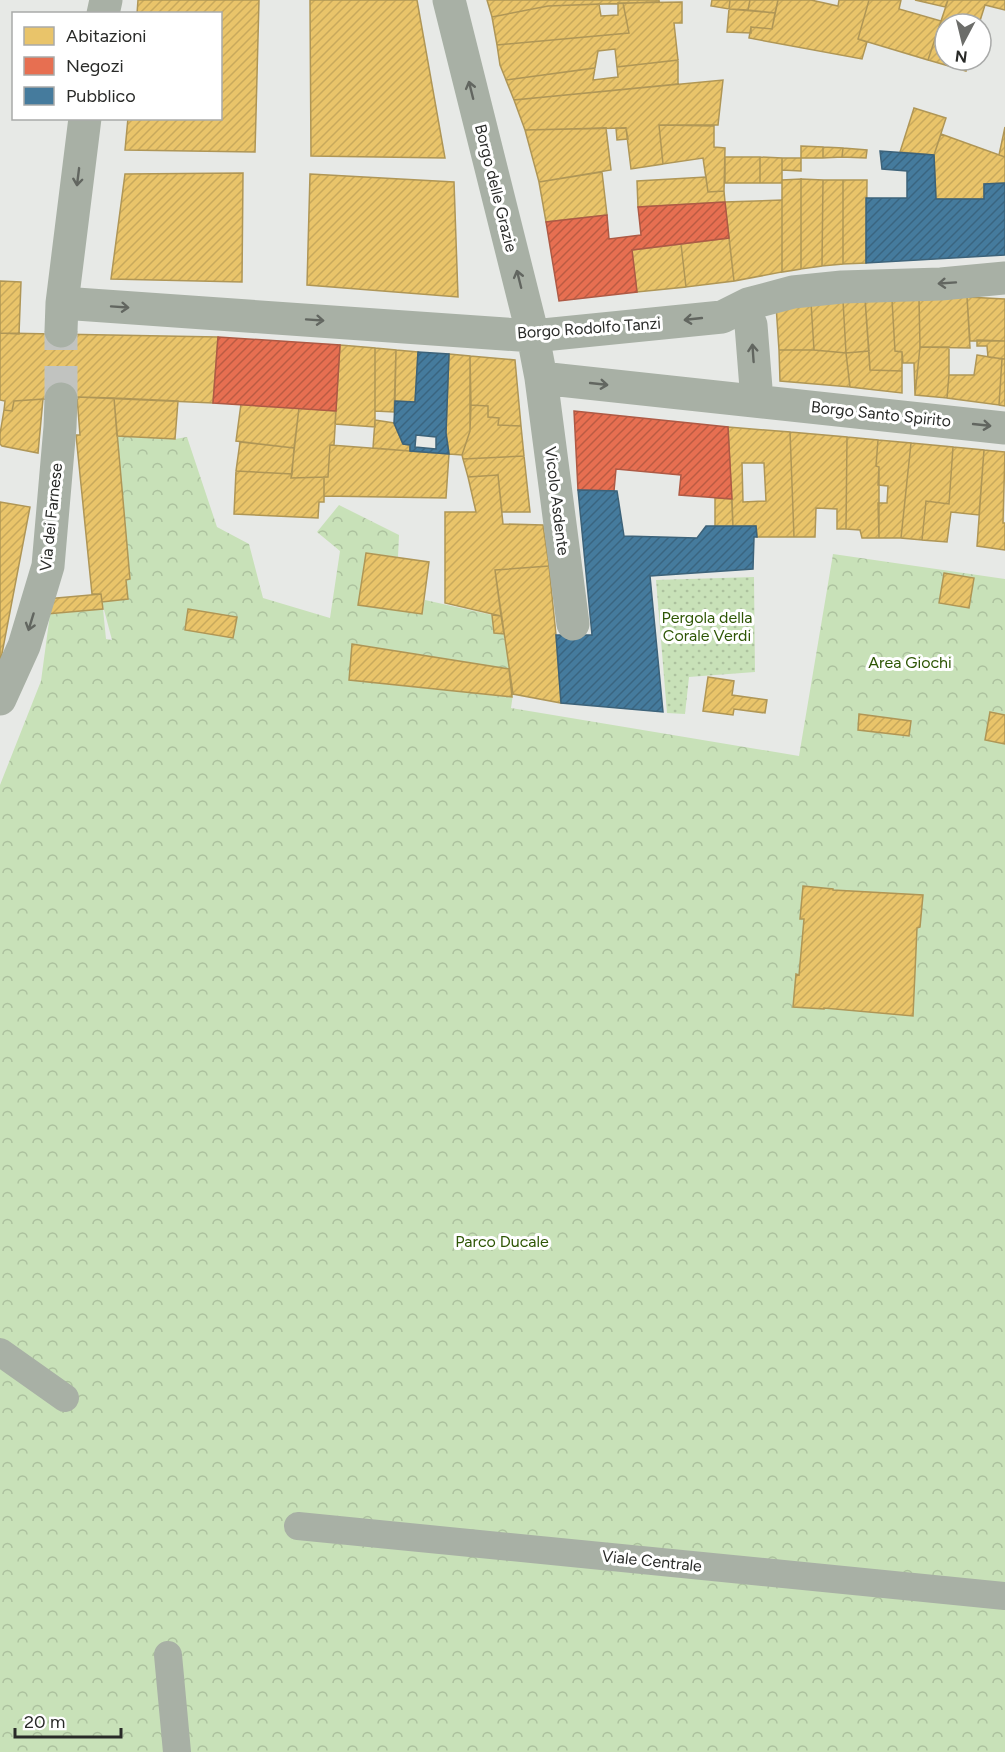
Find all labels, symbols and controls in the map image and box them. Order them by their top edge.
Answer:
legend [12,12,222,120]
north arrow [933,12,993,72]
text: Abitazioni [66,25,147,47]
text: N [954,46,969,67]
text: Negozi [66,55,124,77]
one-way arrow [465,81,477,100]
text: Pubblico [66,85,136,107]
street label: Borgo delle Grazie [471,122,521,254]
one-way arrow [72,166,83,186]
one-way arrow [513,270,524,289]
one-way arrow [937,278,957,289]
one-way arrow [110,302,130,313]
street label: Borgo Rodolfo Tanzi [516,313,662,343]
one-way arrow [683,314,703,325]
one-way arrow [304,315,324,326]
one-way arrow [747,344,758,364]
one-way arrow [589,379,608,390]
street label: Borgo Santo Spirito [810,397,952,431]
one-way arrow [971,420,991,431]
street label: Vicolo Asdente [541,445,573,557]
street label: Via dei Farnese [36,462,66,572]
park label: Pergola della Corale Verdi [662,608,752,645]
one-way arrow [25,613,36,632]
park label: Area Giochi [868,653,952,672]
park label: Parco Ducale [455,1232,549,1251]
street label: Viale Centrale [601,1546,703,1576]
scale bar [15,1701,122,1739]
text: 20 m [24,1711,65,1733]

